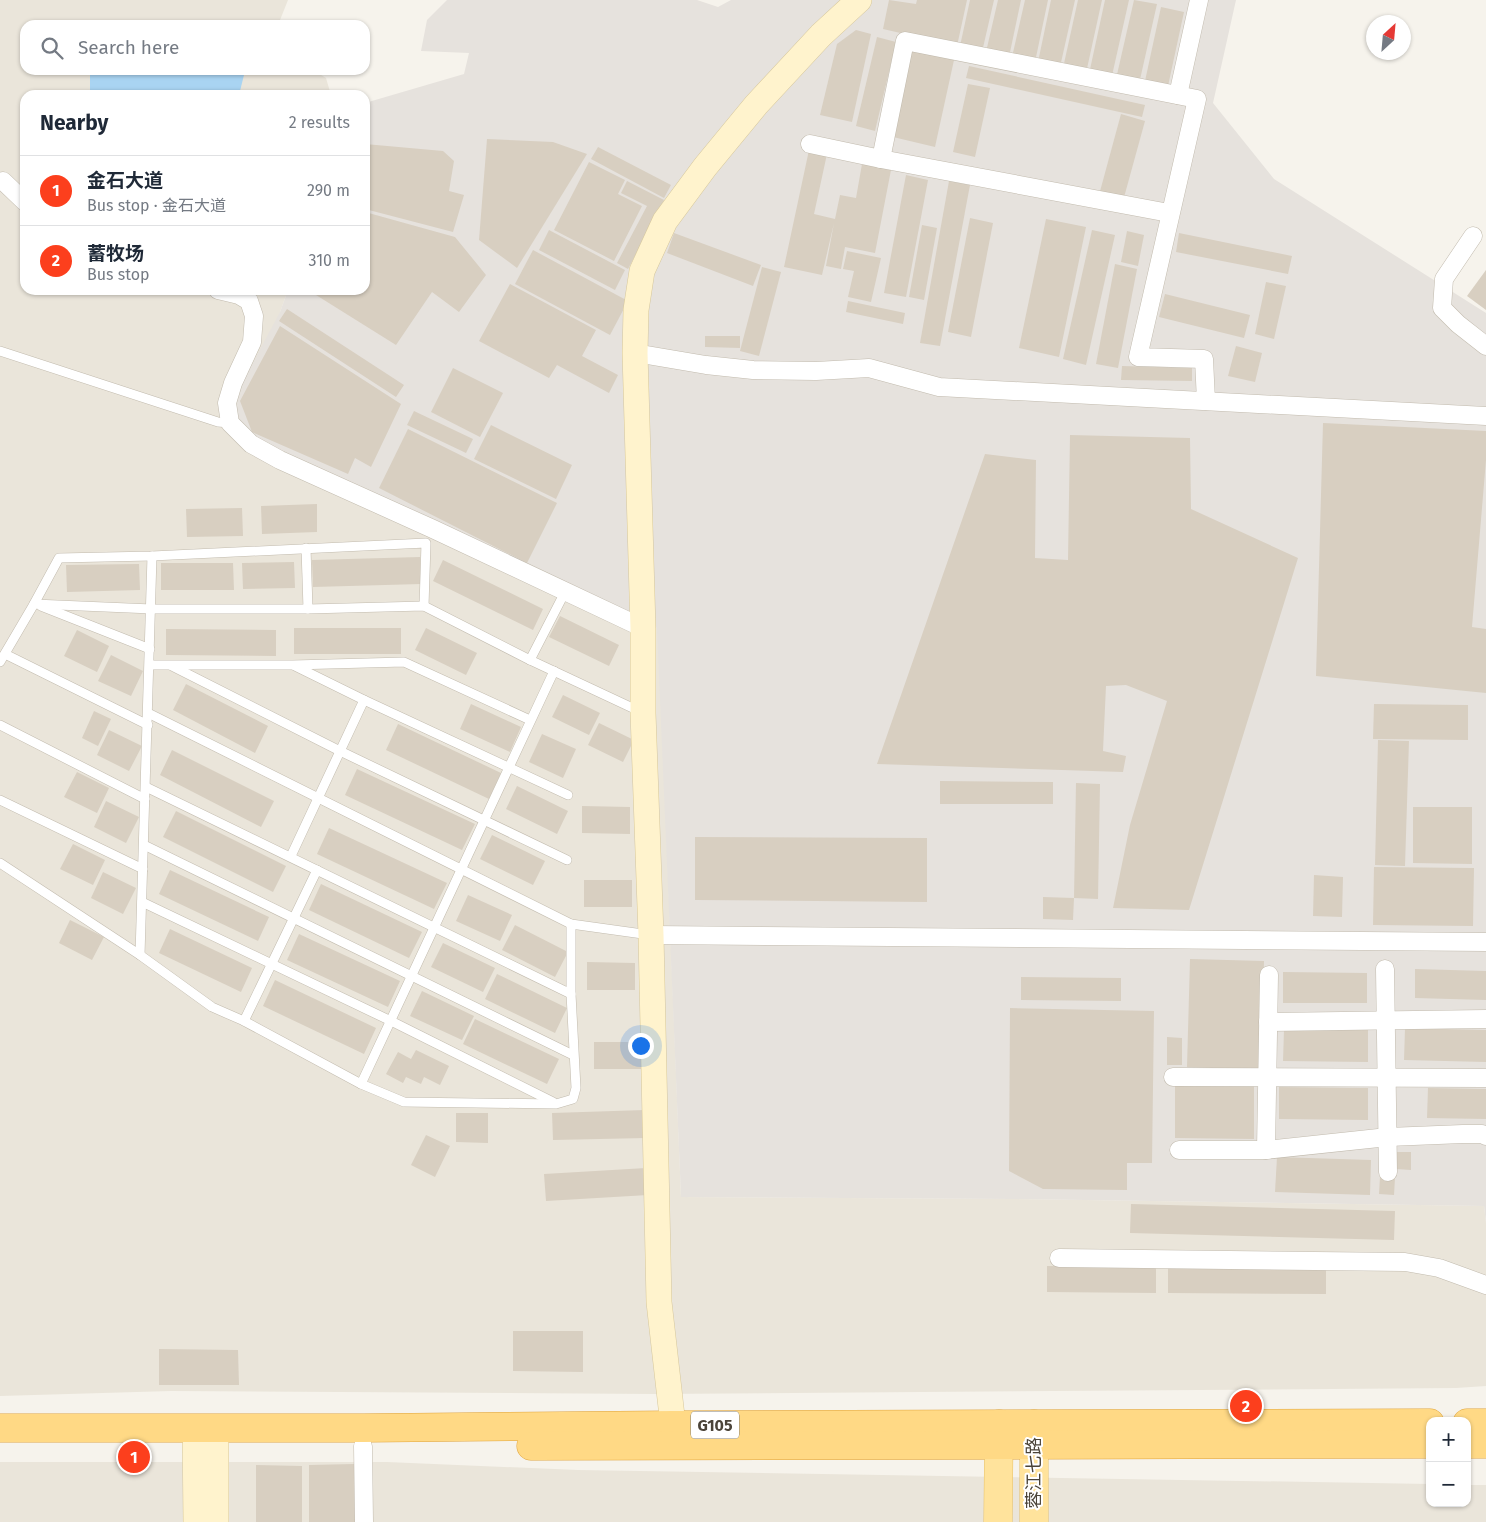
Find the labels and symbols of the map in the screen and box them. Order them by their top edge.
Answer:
north arrow [1366,15,1411,60]
your location [628,1033,654,1059]
pin: 2 [1230,1387,1262,1425]
road number: G105 [691,1412,739,1438]
street label: 蓉江七路 [1023,1437,1045,1509]
pin: 1 [118,1438,150,1476]

